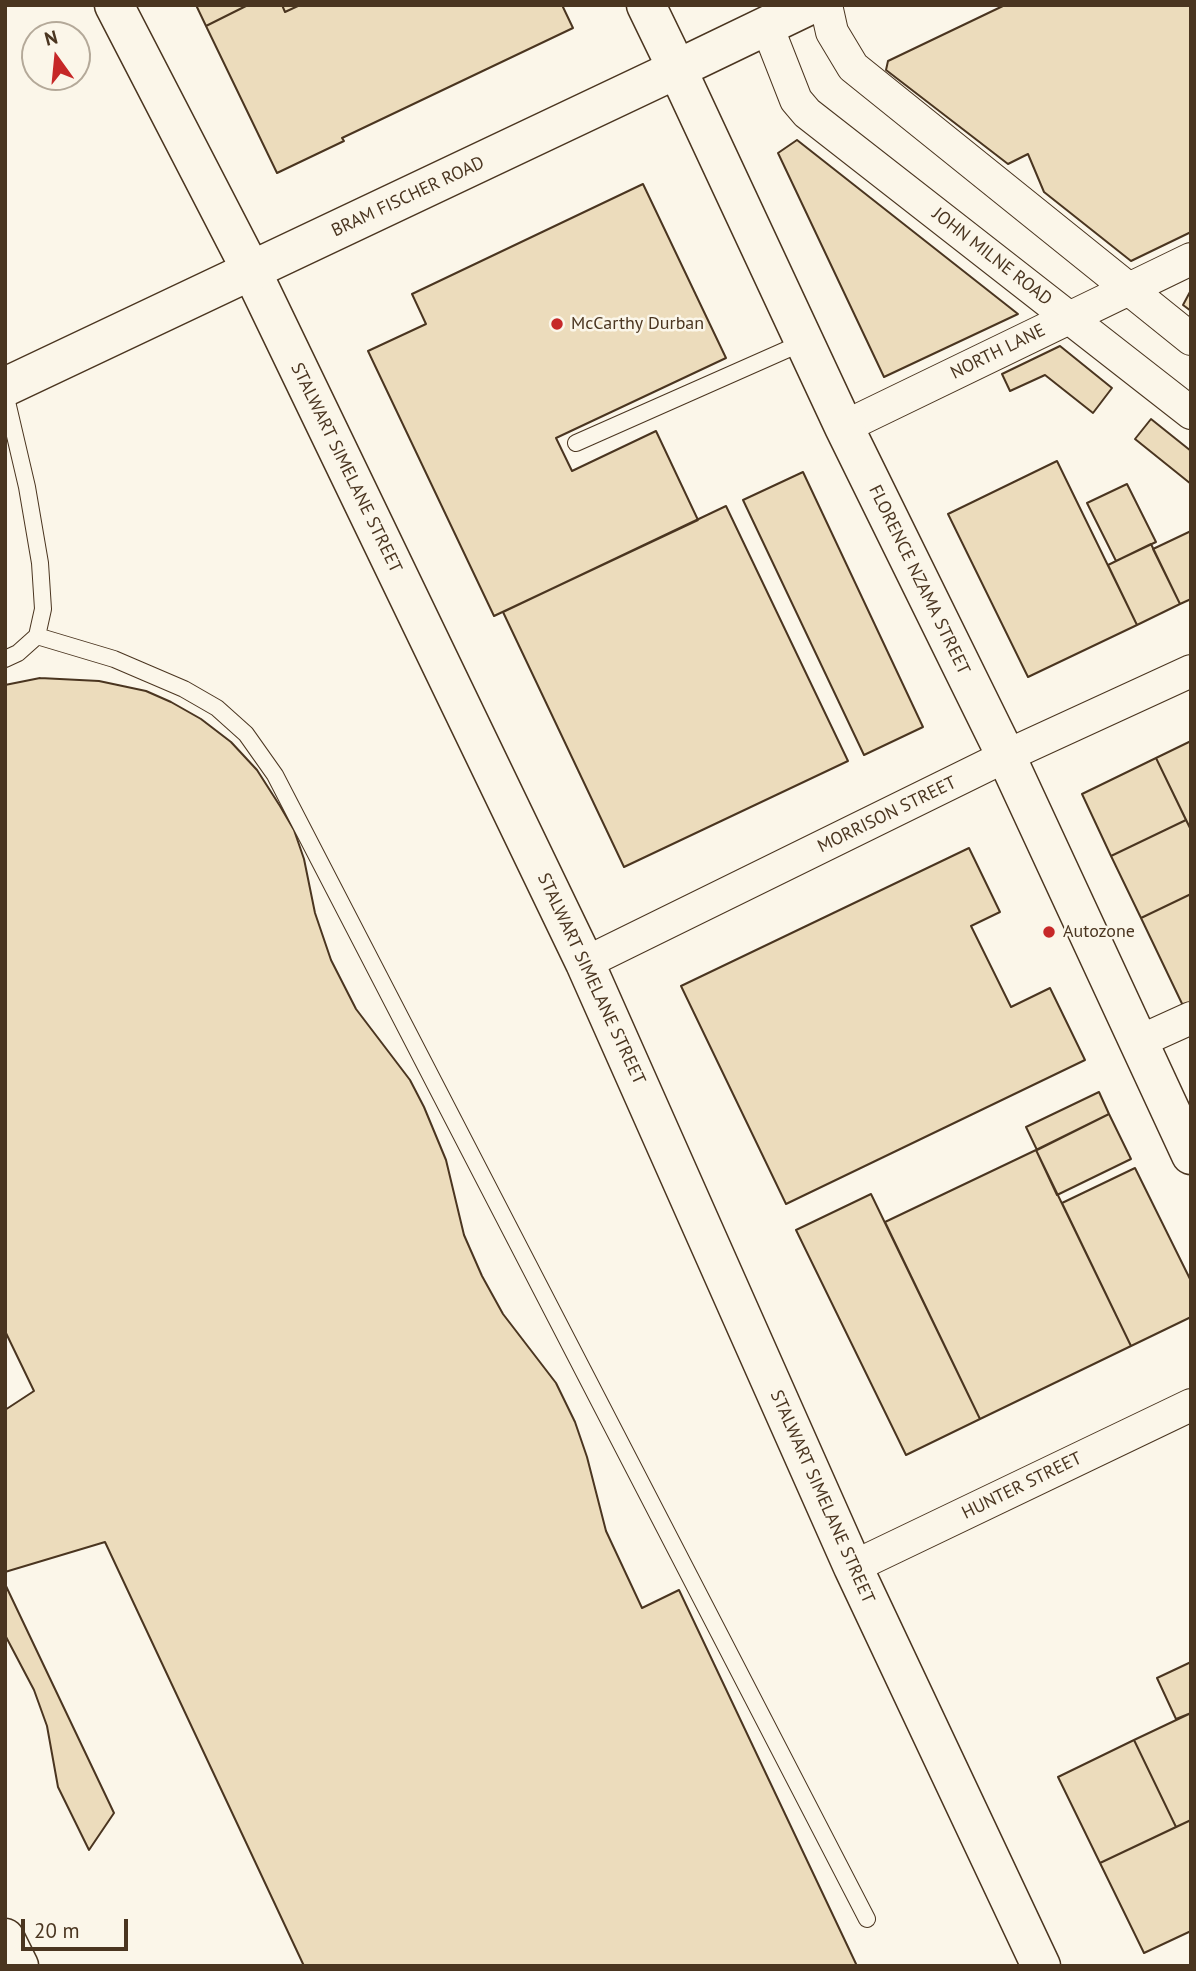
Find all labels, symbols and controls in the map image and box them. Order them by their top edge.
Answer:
north arrow [21,21,91,91]
text: N [42,24,60,51]
street label: BRAM FISCHER ROAD [328,152,488,242]
street label: JOHN MILNE ROAD [928,204,1056,310]
place label: McCarthy Durban [571,313,704,335]
marker: McCarthy Durban [549,316,565,332]
street label: NORTH LANE [947,320,1049,384]
street label: STALWART SIMELANE STREET [286,359,406,577]
street label: FLORENCE NZAMA STREET [864,482,974,678]
street label: MORRISON STREET [814,772,960,858]
street label: STALWART SIMELANE STREET [532,870,650,1088]
place label: Autozone [1063,921,1135,943]
marker: Autozone [1041,924,1057,940]
street label: STALWART SIMELANE STREET [765,1387,879,1607]
street label: HUNTER STREET [959,1448,1085,1524]
scale bar [24,1904,131,1948]
text: 20 m [34,1917,80,1944]

